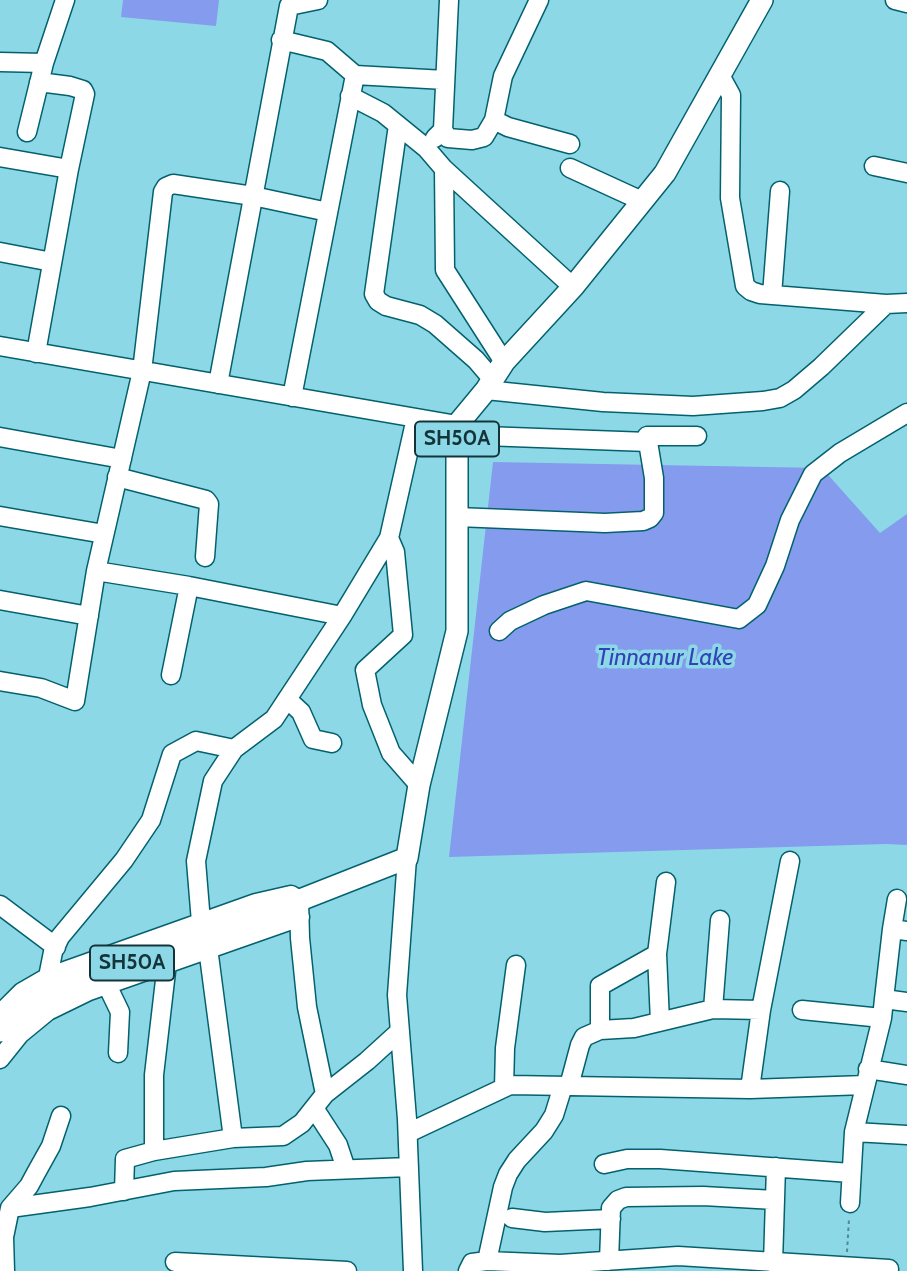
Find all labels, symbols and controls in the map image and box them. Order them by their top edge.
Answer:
road number: SH50A [415,422,499,457]
water label: Tinnanur Lake [597,644,733,672]
road number: SH50A [90,946,174,981]

